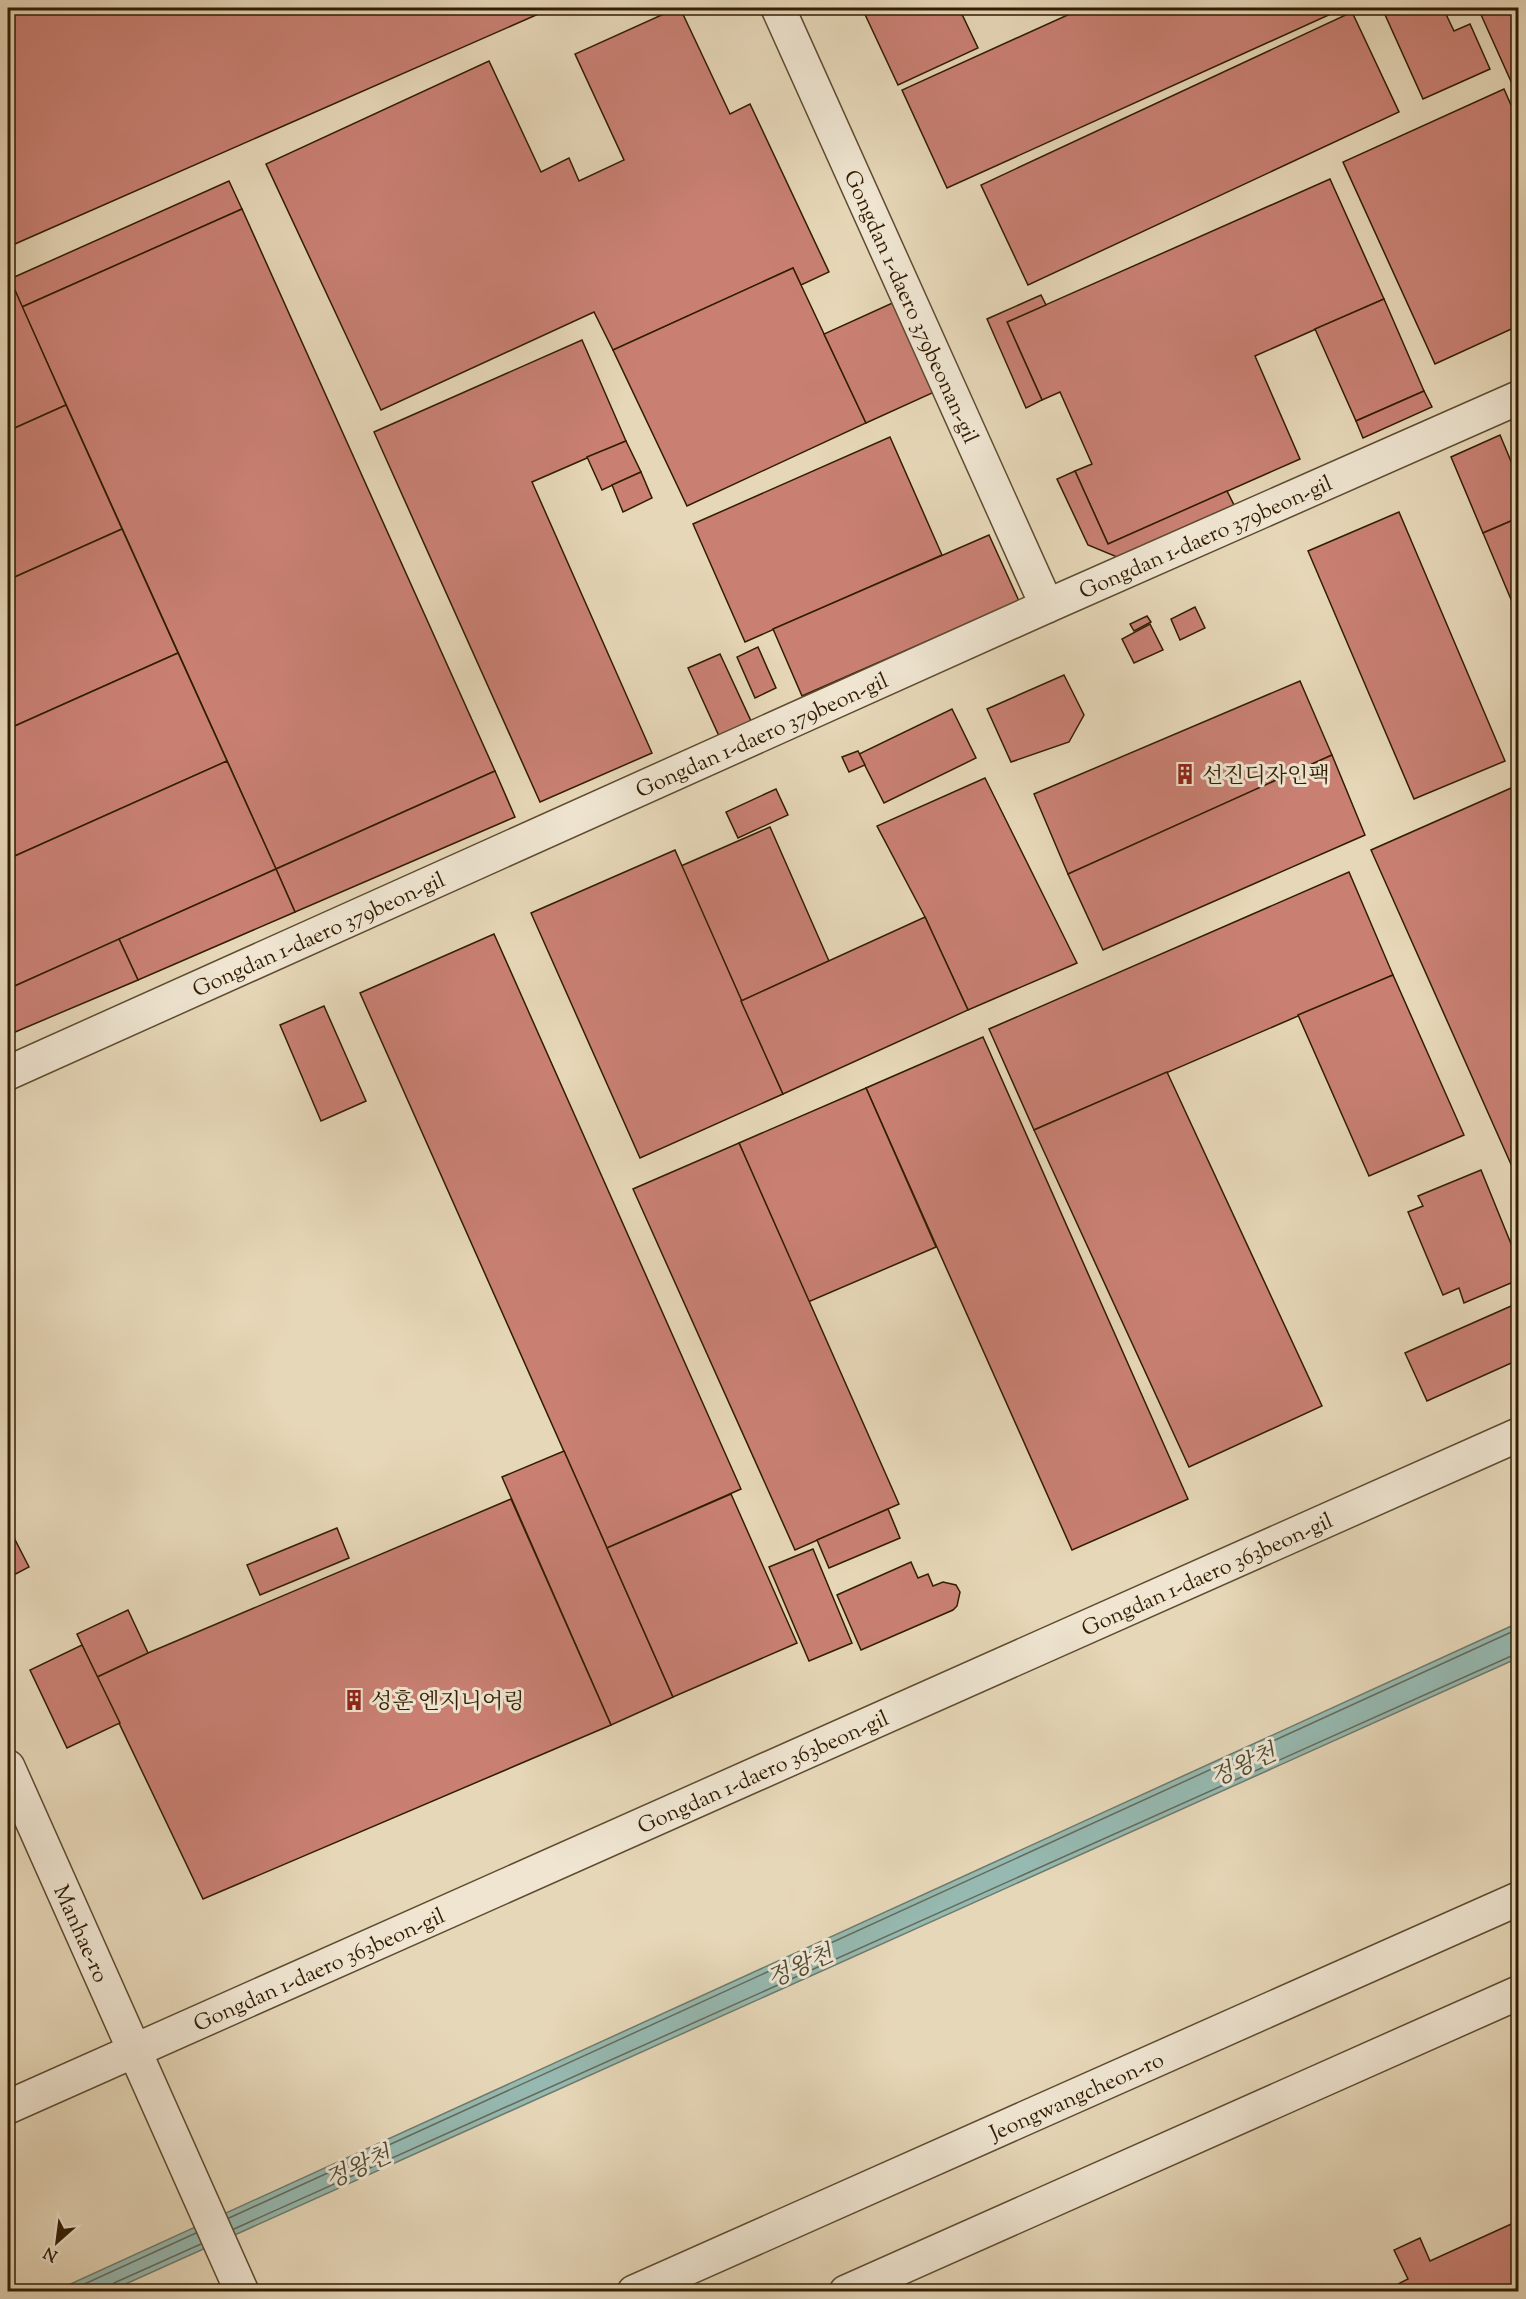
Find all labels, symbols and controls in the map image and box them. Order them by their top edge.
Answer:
street label: Gongdan 1-daero 379beonan-gil [834,165,985,449]
street label: Gongdan 1-daero 379beon-gil [1075,469,1338,609]
street label: Gongdan 1-daero 379beon-gil [631,666,894,808]
place label: 선진디자인팩 [1202,761,1330,793]
building icon: 선진디자인팩 [1173,762,1197,786]
street label: Gongdan 1-daero 379beon-gil [188,866,451,1007]
street label: Gongdan 1-daero 363beon-gil [1077,1506,1339,1646]
place label: 성훈 엔지니어링 [371,1687,524,1719]
building icon: 성훈 엔지니어링 [342,1688,366,1712]
street label: Gongdan 1-daero 363beon-gil [633,1704,895,1844]
water label: 정왕천 [1205,1736,1284,1797]
street label: Manhae-ro [44,1880,115,1989]
street label: Gongdan 1-daero 363beon-gil [189,1902,451,2041]
water label: 정왕천 [762,1937,841,1998]
street label: Jeongwangcheon-ro [984,2045,1170,2151]
water label: 정왕천 [320,2138,399,2199]
north arrow [27,2212,87,2272]
text: N [40,2240,62,2266]

